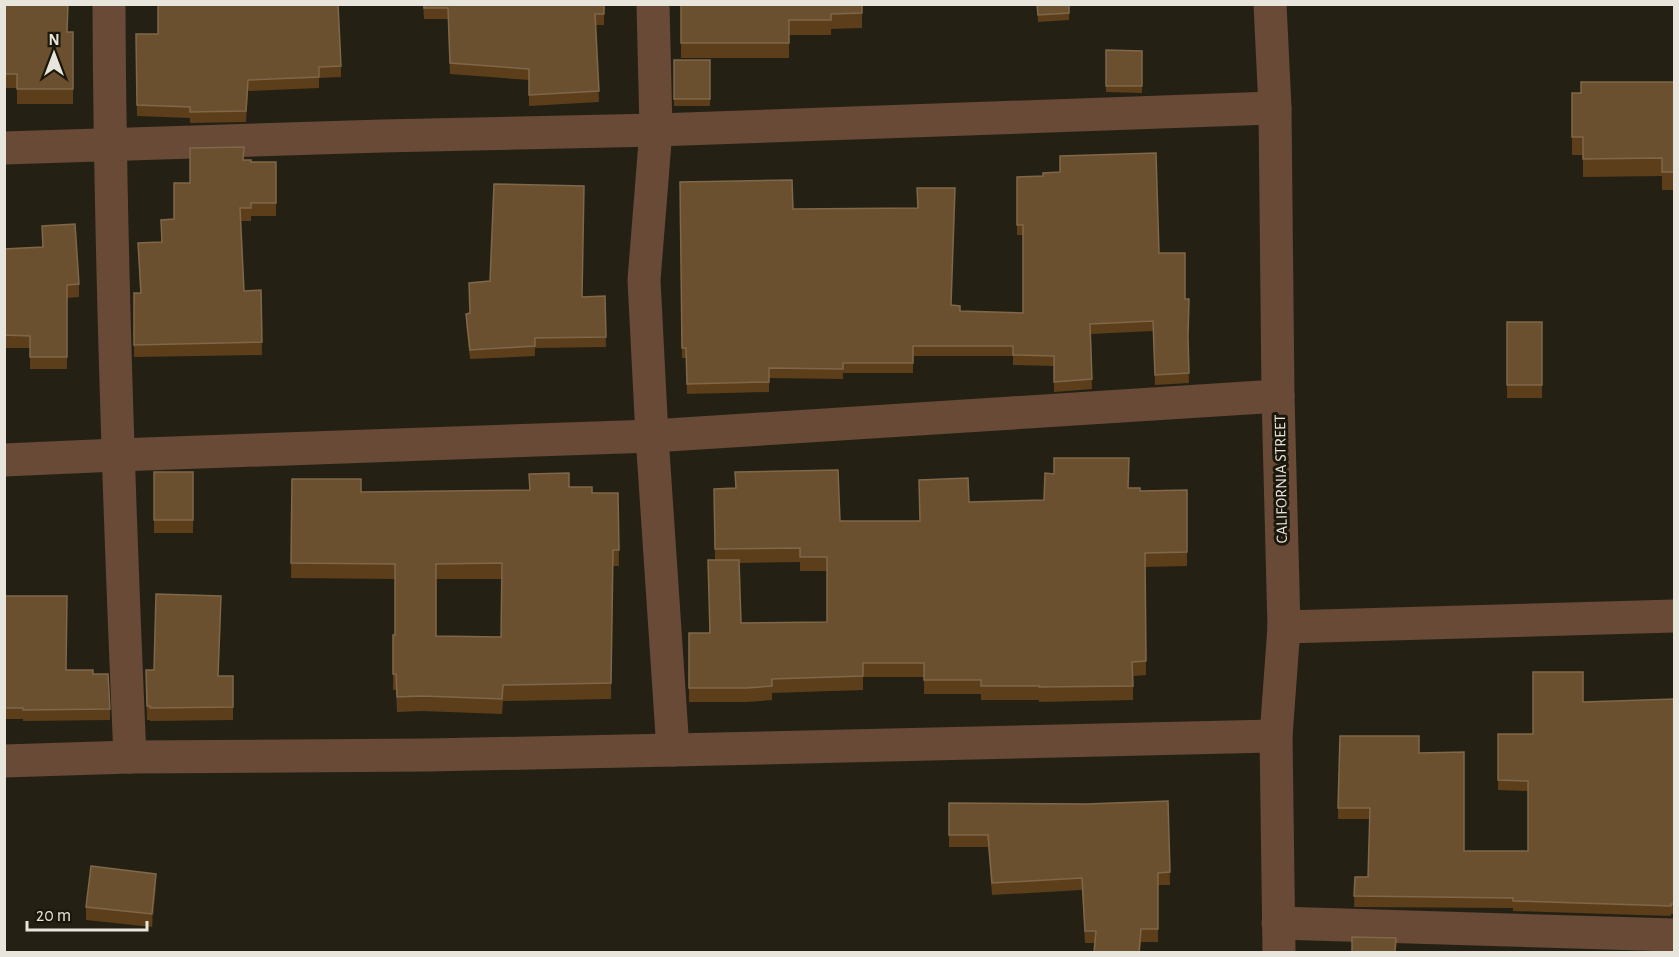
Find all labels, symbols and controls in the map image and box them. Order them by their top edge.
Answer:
north arrow [24,24,84,84]
text: N [48,32,60,48]
street label: CALIFORNIA STREET [1272,414,1290,544]
scale bar [27,894,147,932]
text: 20 m [36,907,71,925]

